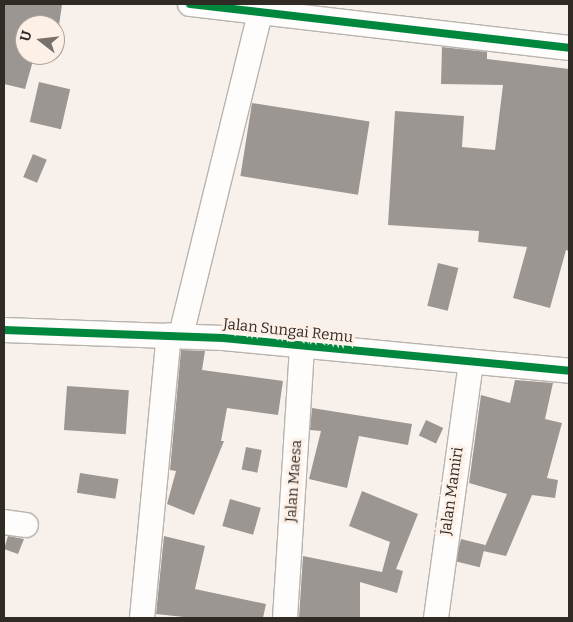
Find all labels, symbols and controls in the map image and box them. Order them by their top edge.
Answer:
north arrow [15,15,65,65]
text: U [16,29,36,43]
street label: Jalan Sungai Remu [222,315,354,347]
street label: Jalan Maesa [282,439,306,523]
street label: Jalan Mamiri [437,446,467,536]

